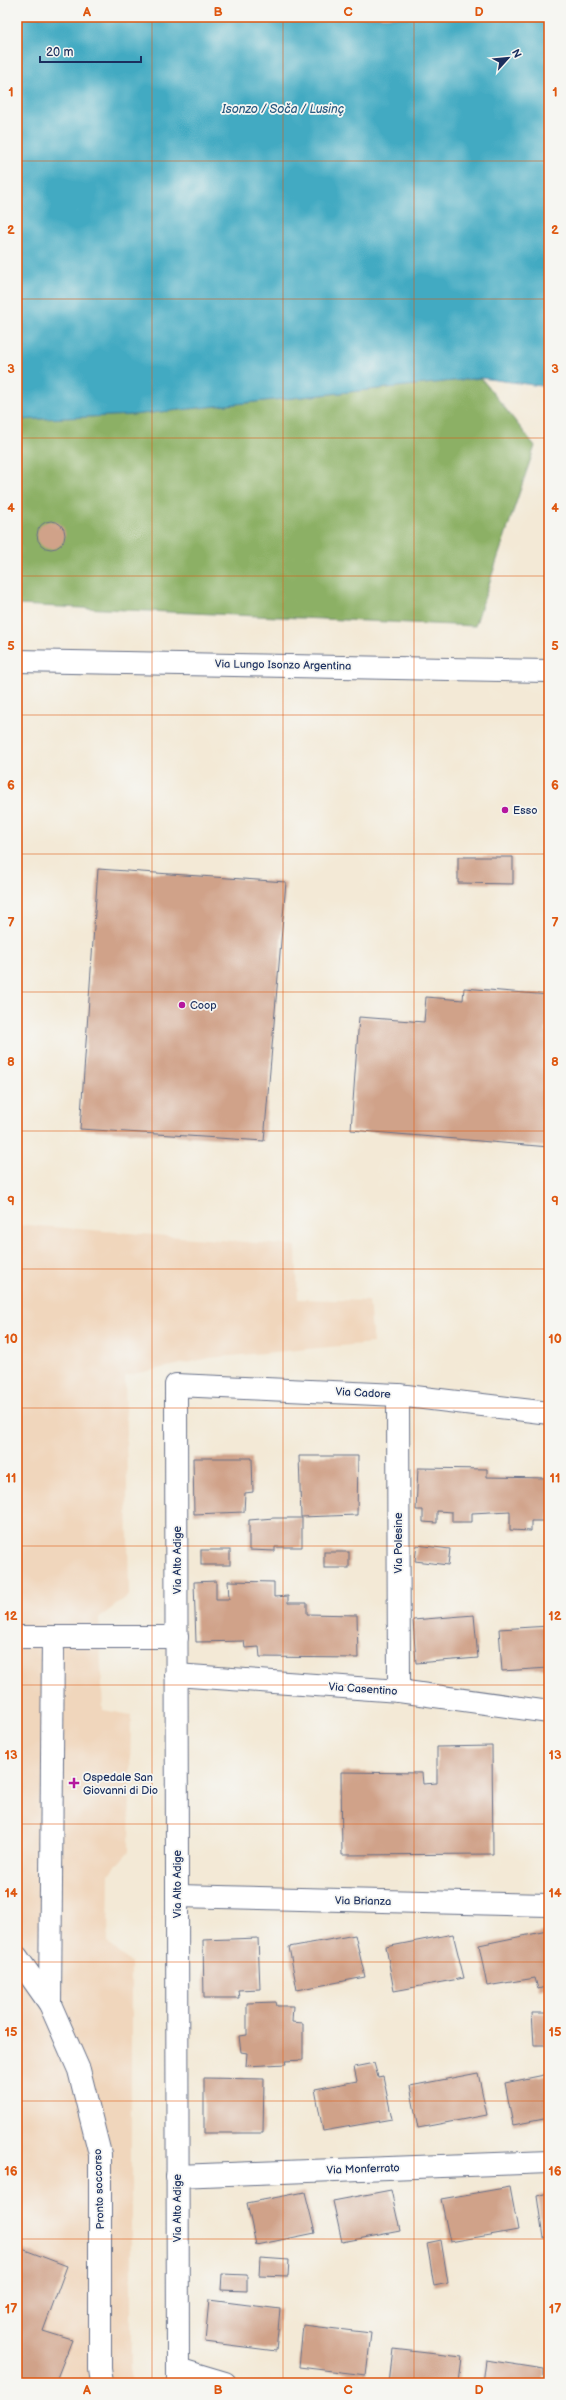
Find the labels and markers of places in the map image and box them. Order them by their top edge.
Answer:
place label: Esso [513,804,537,817]
marker: Esso [500,805,510,815]
place label: Coop [190,999,217,1012]
marker: Coop [177,1000,187,1010]
place label: Ospedale San Giovanni di Dio [83,1771,158,1797]
marker: Ospedale San Giovanni di Dio [68,1777,80,1789]

